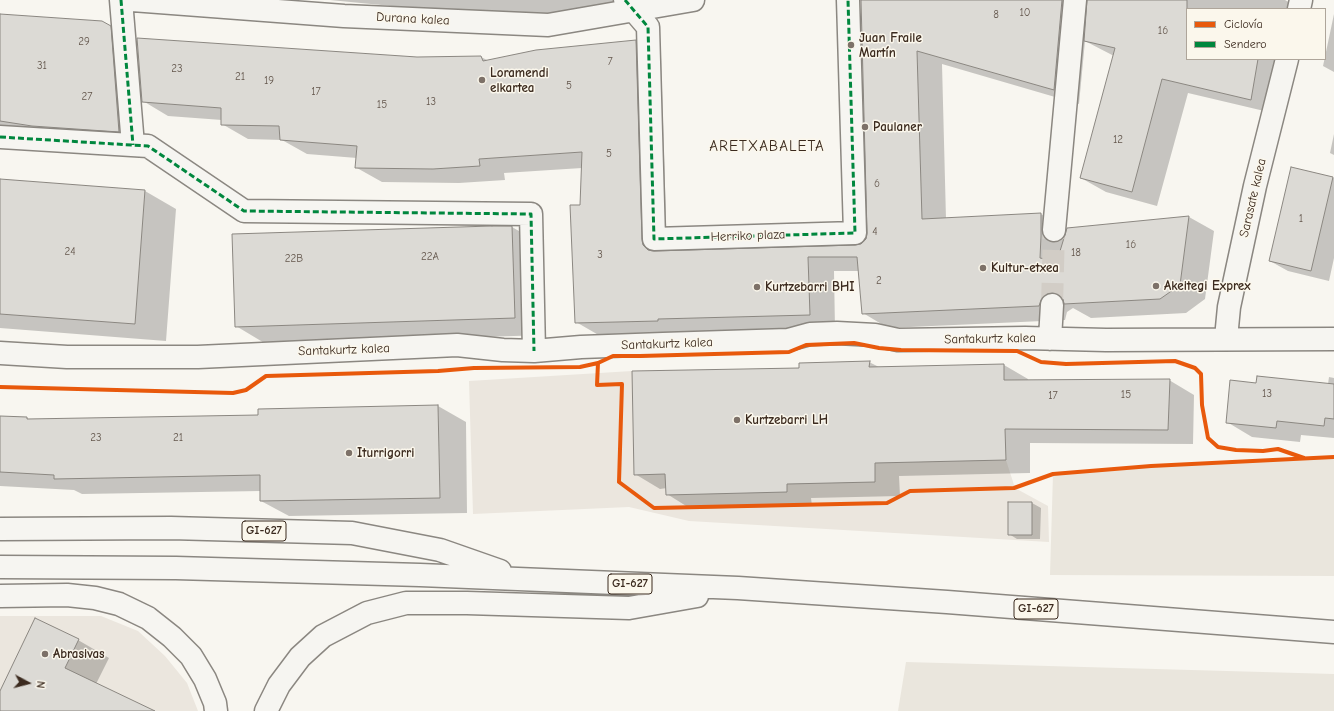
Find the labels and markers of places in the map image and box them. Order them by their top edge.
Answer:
place label: Juan Fraile Martín [859,30,922,61]
marker: Juan Fraile Martín [846,40,856,50]
place label: Loramendi elkartea [490,65,549,96]
marker: Loramendi elkartea [477,75,487,85]
place label: Paulaner [873,119,922,135]
marker: Paulaner [860,122,870,132]
place label: Kultur-etxea [991,260,1059,276]
marker: Kultur-etxea [978,263,988,273]
place label: Akeitegi Exprex [1164,278,1251,294]
place label: Kurtzebarri BHI [765,279,854,295]
marker: Akeitegi Exprex [1151,281,1161,291]
marker: Kurtzebarri BHI [752,282,762,292]
place label: Kurtzebarri LH [745,412,828,428]
marker: Kurtzebarri LH [732,415,742,425]
place label: Iturrigorri [357,445,414,461]
marker: Iturrigorri [344,448,354,458]
place label: Abrasivas [53,646,105,662]
marker: Abrasivas [40,649,50,659]

